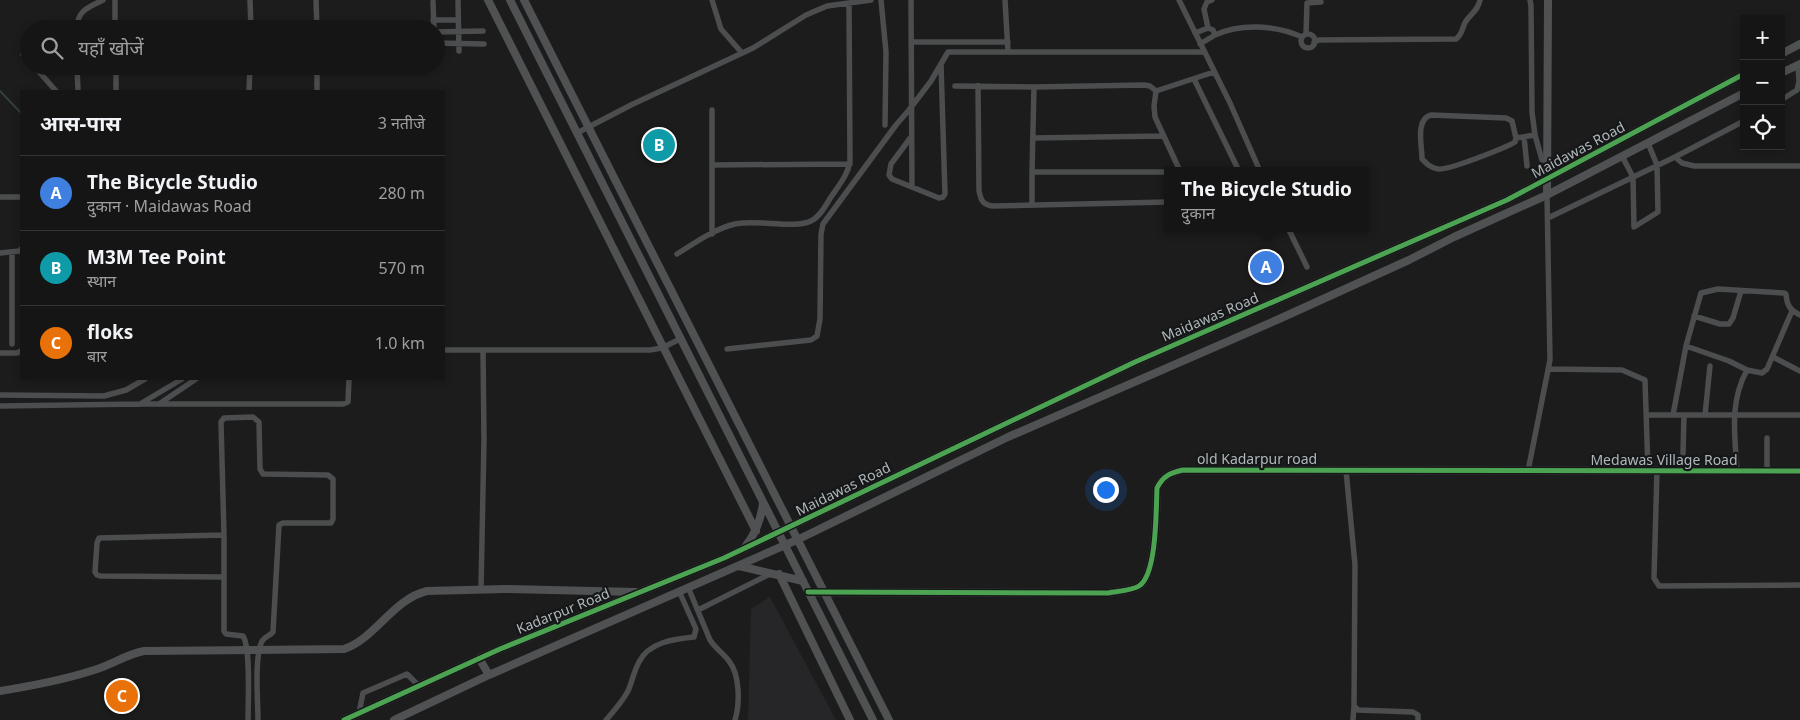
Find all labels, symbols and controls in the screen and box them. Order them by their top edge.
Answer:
map controls [1740,15,1785,150]
button: + [1740,15,1785,60]
search box [20,20,445,75]
icon: search [38,34,66,62]
text: यहाँ खोजें [78,35,144,61]
button: − [1740,60,1785,105]
button: locate [1740,105,1785,150]
text: आस-पास [40,109,121,137]
text: 3 नतीजे [378,112,425,134]
street label: Maidawas Road [1528,117,1628,182]
pin: B [643,126,675,164]
popup [1164,167,1369,232]
text: The Bicycle Studio [87,169,258,195]
text: The Bicycle Studio [1181,176,1352,202]
text: A [50,182,62,204]
text: 280 m [378,182,425,204]
text: दुकान · Maidawas Road [87,195,252,217]
text: दुकान [1181,202,1215,224]
text: M3M Tee Point [87,244,226,270]
pin: A [1250,248,1282,286]
text: B [51,257,61,279]
text: 570 m [378,257,425,279]
text: स्थान [87,270,116,292]
street label: Maidawas Road [1158,288,1261,346]
text: floks [87,319,133,345]
text: C [51,332,61,354]
text: 1.0 km [375,332,425,354]
text: बार [87,345,107,367]
street label: old Kadarpur road [1197,449,1317,468]
street label: Medawas Village Road [1590,450,1738,469]
street label: Maidawas Road [792,457,893,520]
your location [1093,477,1119,503]
street label: Kadarpur Road [513,583,612,638]
pin: C [106,677,138,715]

